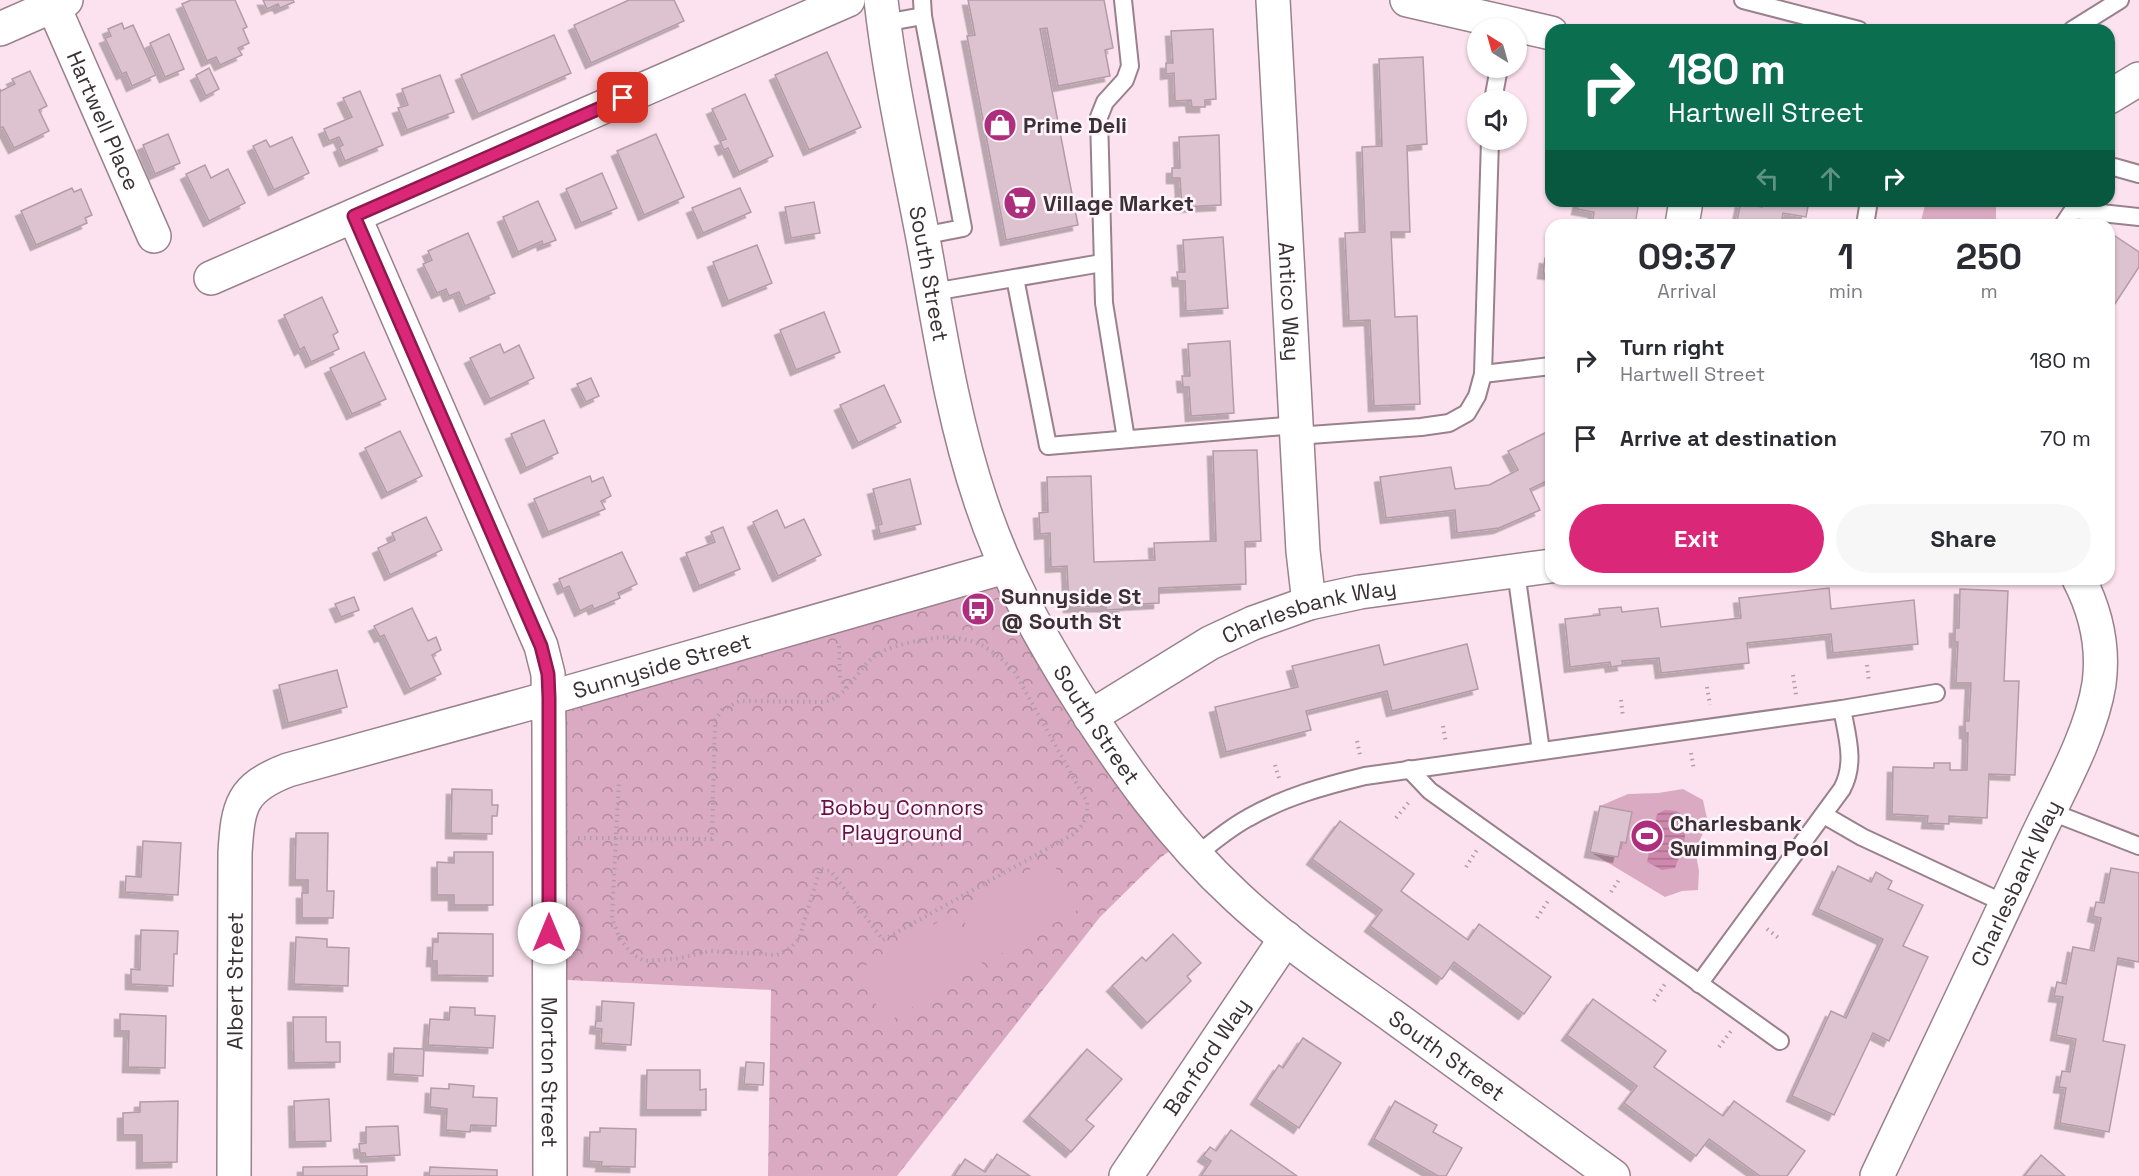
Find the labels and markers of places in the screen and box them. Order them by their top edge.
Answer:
pin [597,72,648,123]
shop icon: Prime Deli [982,107,1018,143]
place label: Prime Deli [1023,111,1127,139]
supermarket icon: Village Market [1002,185,1038,221]
place label: Village Market [1043,189,1194,217]
place label: Sunnyside St @ South St [1001,582,1141,635]
bus stop icon: Sunnyside St @ South St [960,591,996,627]
place label: Charlesbank Swimming Pool [1670,809,1829,862]
sports icon: Charlesbank Swimming Pool [1629,818,1665,854]

